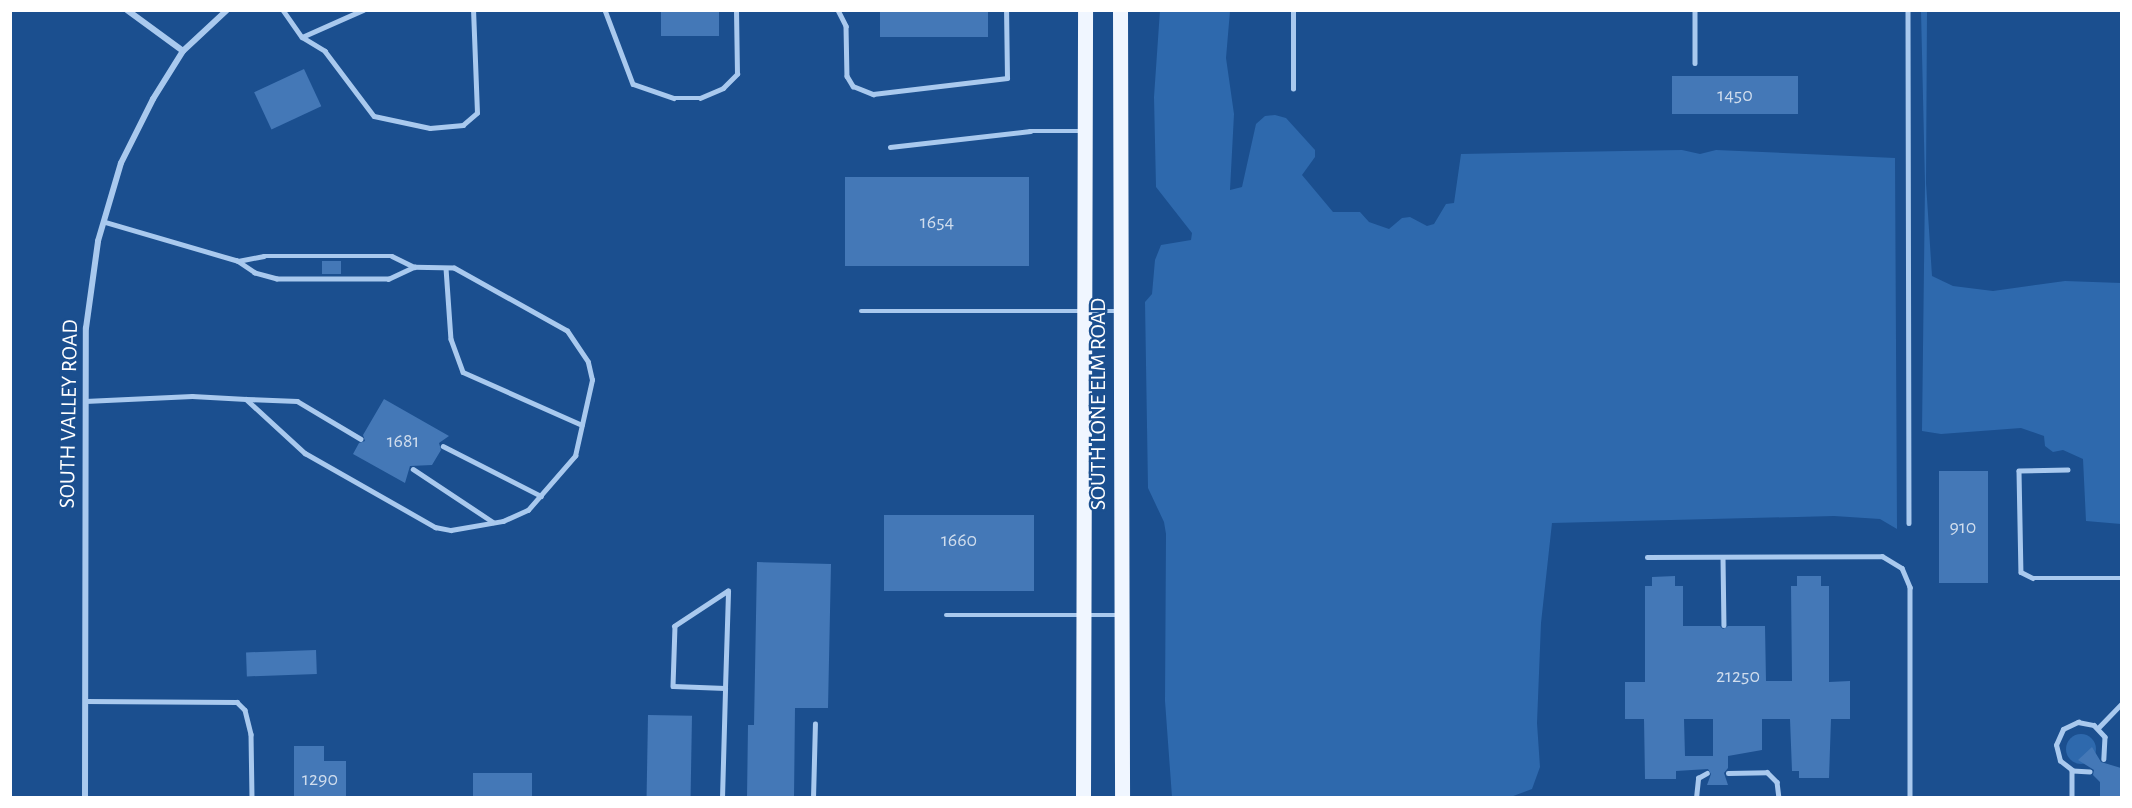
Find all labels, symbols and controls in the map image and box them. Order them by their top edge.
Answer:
house number: 1450 [1717,83,1753,107]
house number: 1654 [920,210,954,234]
street label: SOUTH LONE ELM ROAD [1086,298,1112,510]
street label: SOUTH VALLEY ROAD [54,319,84,509]
house number: 1681 [387,429,419,453]
house number: 910 [1950,515,1976,539]
house number: 1660 [941,528,977,552]
house number: 21250 [1716,664,1760,688]
house number: 1290 [302,767,338,791]

